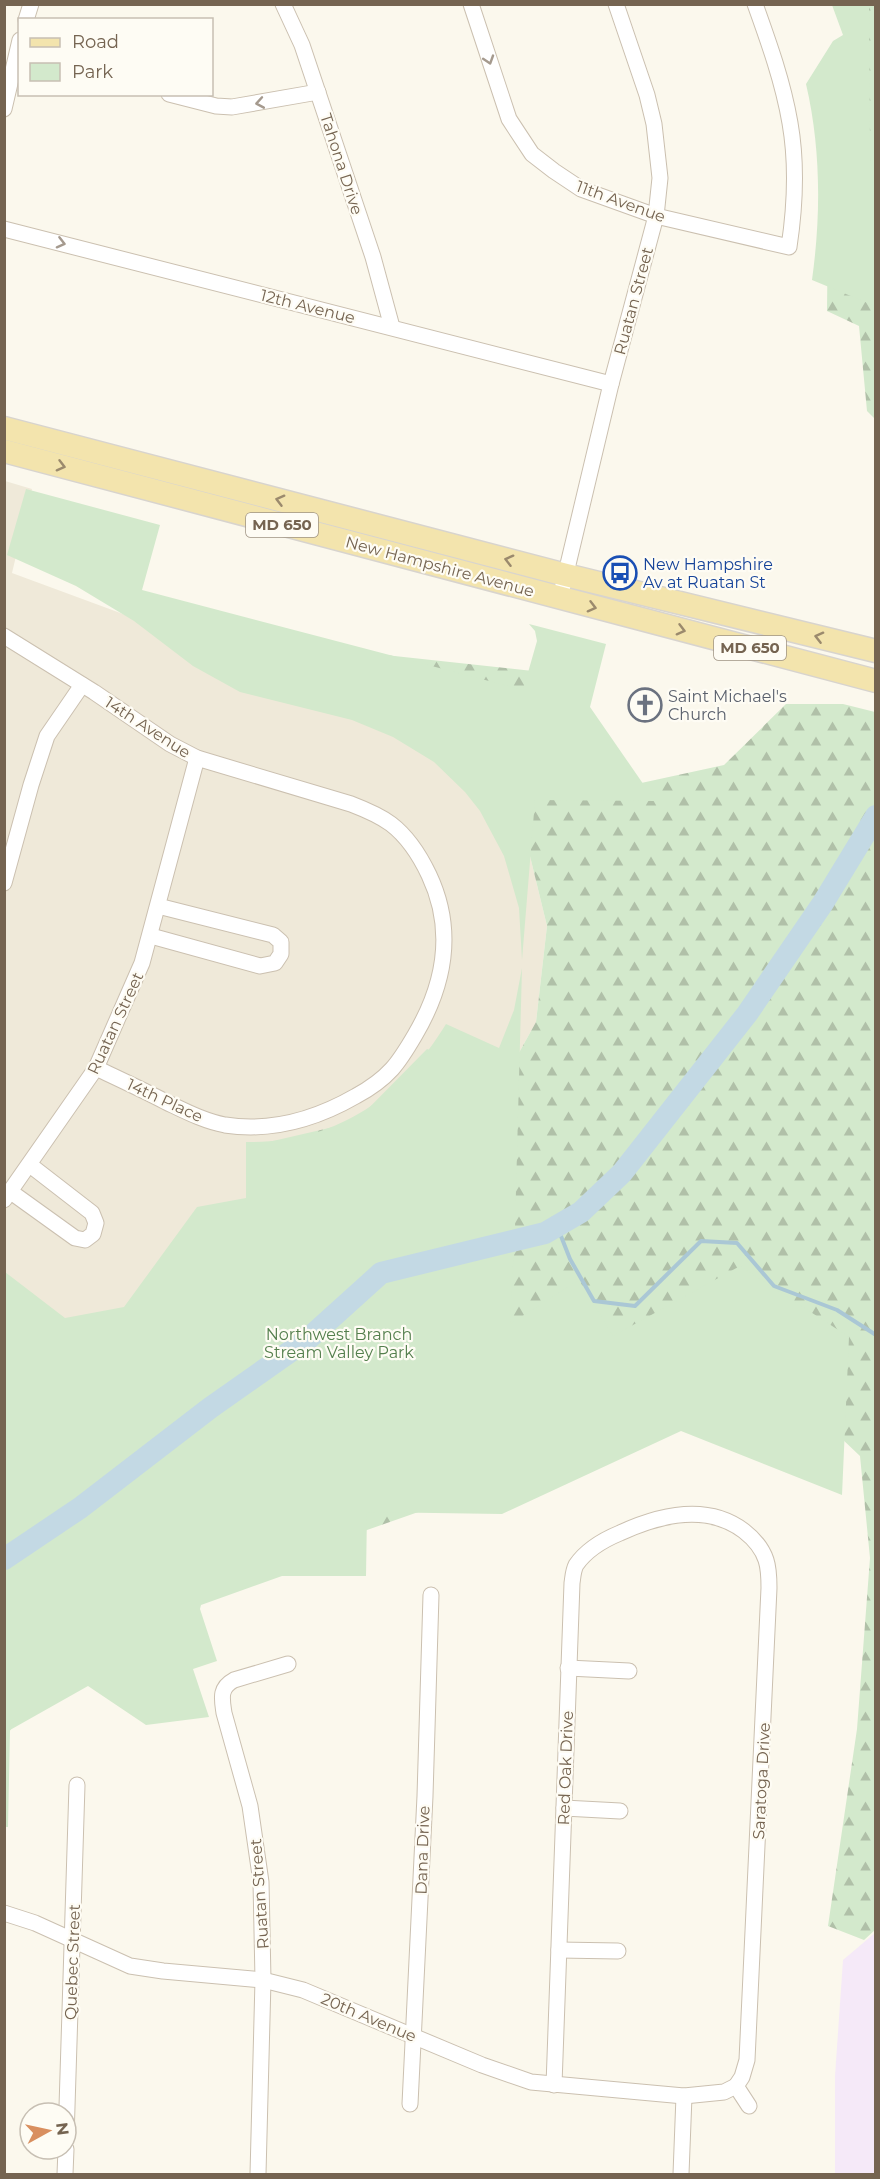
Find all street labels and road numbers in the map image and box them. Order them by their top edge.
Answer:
street label: Tahona Drive [316,111,367,217]
street label: 11th Avenue [574,177,668,226]
street label: Ruatan Street [610,245,657,357]
street label: 12th Avenue [259,286,357,327]
road number: MD 650 [246,513,318,537]
street label: New Hampshire Avenue [344,532,536,601]
road number: MD 650 [714,636,786,660]
street label: 14th Avenue [101,693,194,762]
street label: Ruatan Street [83,969,148,1077]
street label: 14th Place [124,1075,206,1126]
street label: Red Oak Drive [554,1710,577,1826]
street label: Saratoga Drive [749,1722,774,1840]
street label: Dana Drive [411,1805,434,1895]
street label: Ruatan Street [246,1838,273,1950]
street label: Quebec Street [61,1903,84,2020]
street label: 20th Avenue [318,1989,419,2046]

